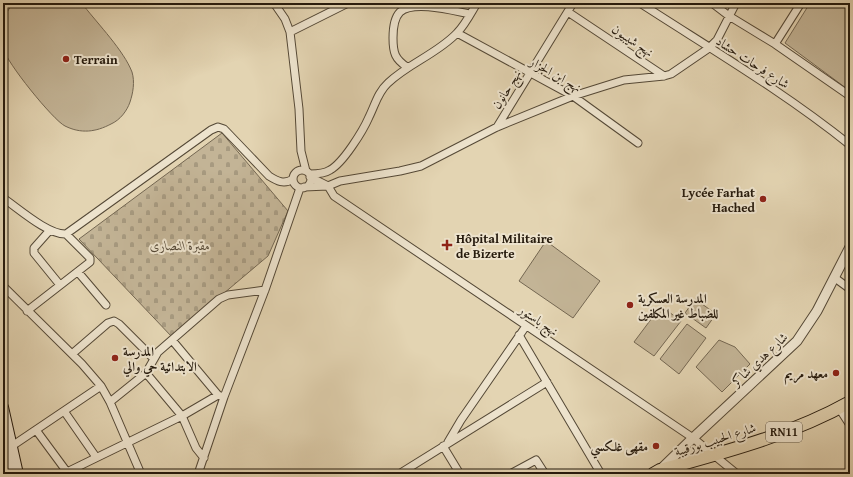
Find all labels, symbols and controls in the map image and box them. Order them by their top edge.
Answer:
street label: نهج شيبيون [607,19,657,63]
street label: شارع فرحات حشاد [711,32,793,95]
place label: Terrain [74,50,118,69]
street label: نهج ابن الجزار [524,51,585,99]
marker: Terrain [61,54,71,64]
street label: نهج حانون [487,66,528,114]
place label: Lycée Farhat Hached [682,183,756,217]
marker: Lycée Farhat Hached [758,194,768,204]
place label: Hôpital Militaire de Bizerte [456,229,553,263]
park label: مقبرة النصارى [150,236,210,255]
marker: Hôpital Militaire de Bizerte [441,239,453,251]
place label: المدرسة العسكرية للضباط غير المكلفين [638,289,718,323]
street label: نهج باستور [512,299,562,342]
marker: المدرسة العسكرية للضباط غير المكلفين [625,300,635,310]
street label: شارع هدي شاكر [725,328,793,394]
place label: المدرسة الابتدائية حي والي [122,342,197,378]
marker: المدرسة الابتدائية حي والي [110,353,120,363]
place label: معهد مريم [785,364,828,385]
marker: معهد مريم [831,368,841,378]
street label: شارع الحبيب بورقيبة [672,418,759,463]
road number: RN11 [766,422,802,442]
place label: مقهى غلكسي [590,437,648,459]
marker: مقهى غلكسي [651,441,661,451]

